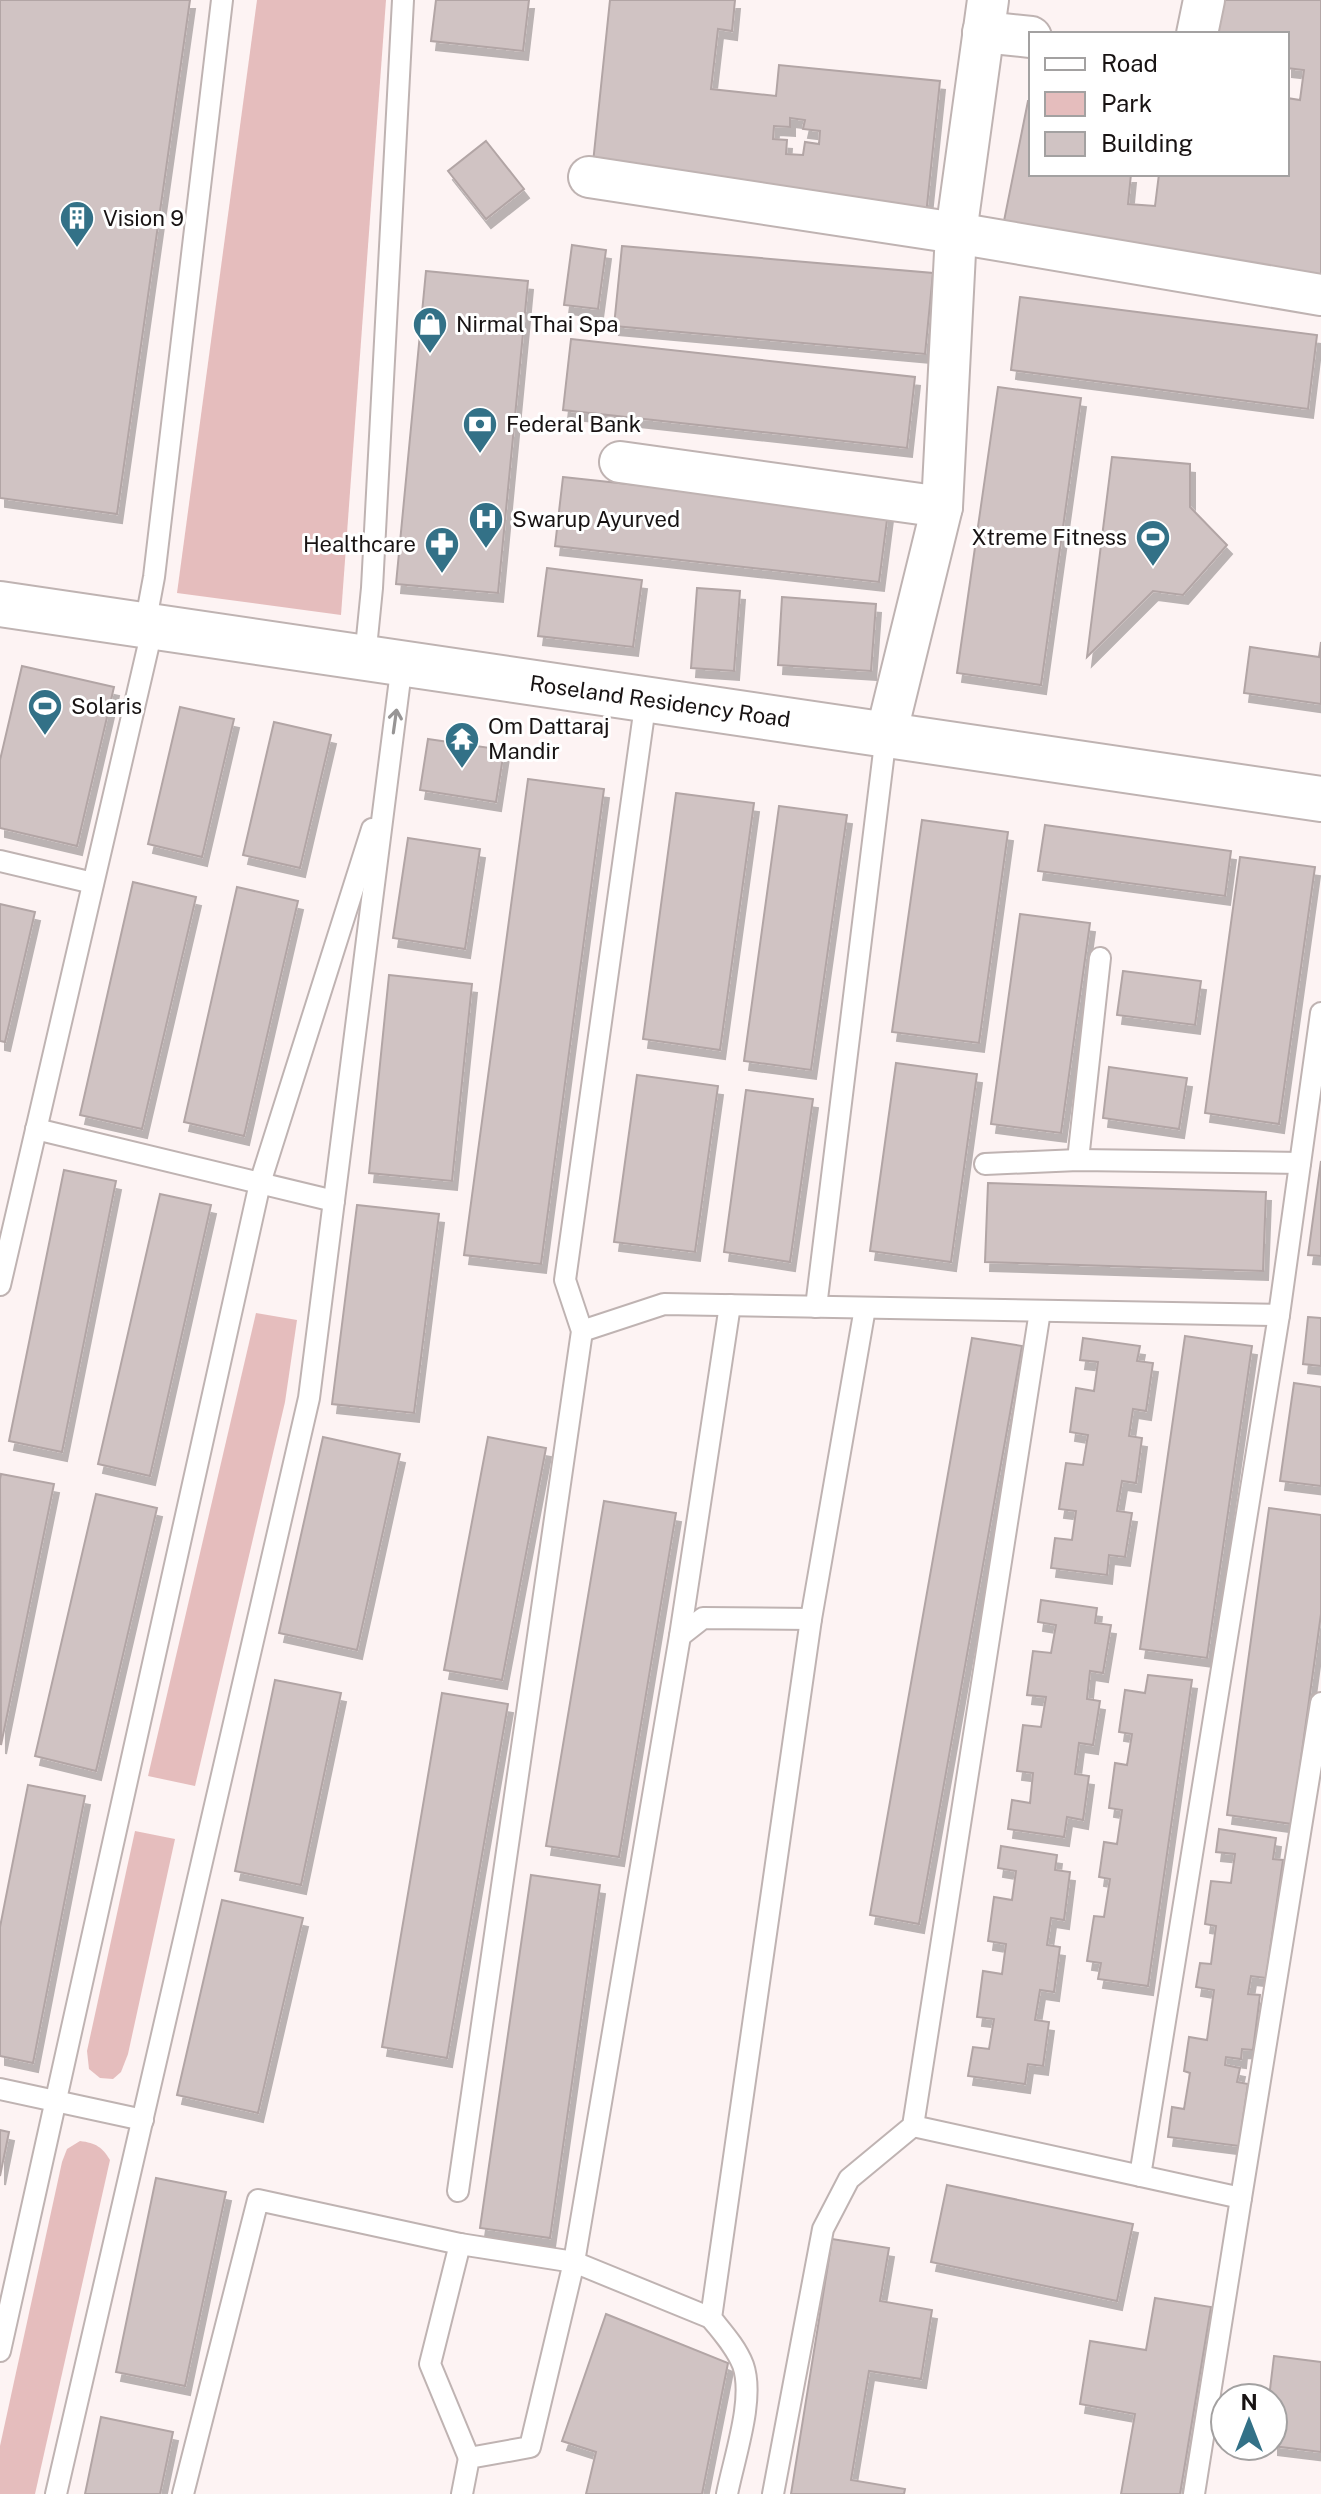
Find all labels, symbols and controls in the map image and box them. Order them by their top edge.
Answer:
legend [1029,32,1289,176]
text: Road [1101,49,1158,77]
text: Park [1101,89,1152,117]
text: Building [1101,129,1193,157]
building icon: Vision 9 [58,199,96,249]
place label: Vision 9 [103,205,184,231]
shop icon: Nirmal Thai Spa [411,305,449,355]
place label: Nirmal Thai Spa [456,311,618,337]
bank icon: Federal Bank [461,405,499,455]
place label: Federal Bank [506,411,641,437]
hospital icon: Swarup Ayurved [467,500,505,550]
place label: Swarup Ayurved [512,506,680,532]
sports icon: Xtreme Fitness [1134,518,1172,568]
place label: Xtreme Fitness [972,524,1127,550]
pharmacy icon: Healthcare [423,525,461,575]
place label: Healthcare [303,531,416,557]
street label: Roseland Residency Road [528,670,792,732]
sports icon: Solaris [26,687,64,737]
place label: Solaris [71,693,142,719]
one-way arrow [388,709,403,734]
place label: Om Dattaraj Mandir [488,713,610,764]
temple icon: Om Dattaraj Mandir [443,720,481,770]
north arrow [1209,2382,1289,2462]
text: N [1240,2389,1258,2415]

